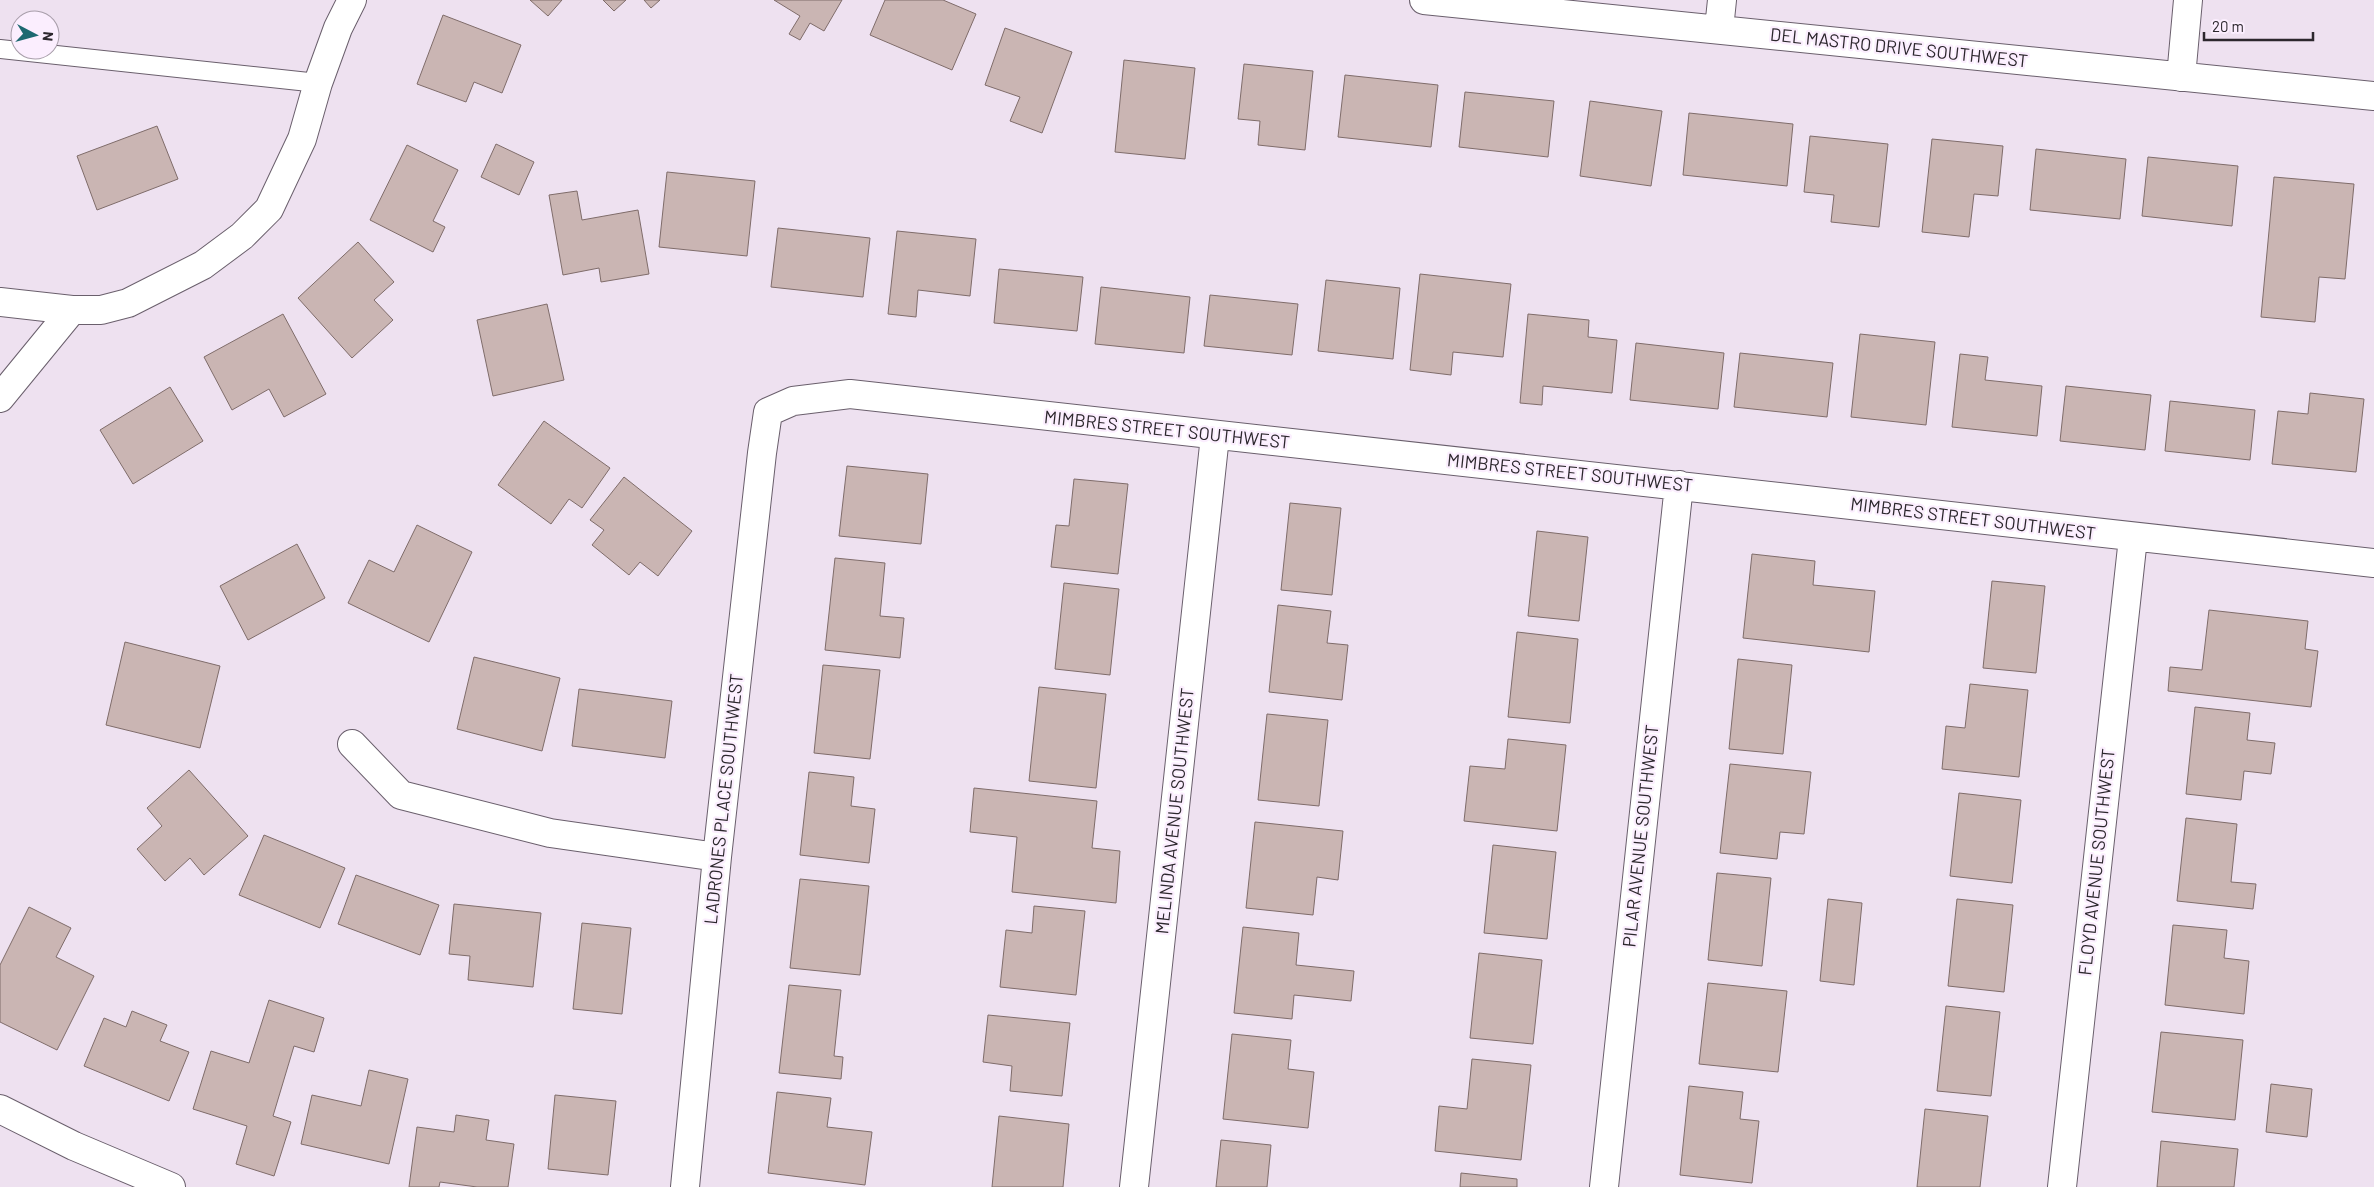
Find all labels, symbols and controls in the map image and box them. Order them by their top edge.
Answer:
north arrow [10,10,60,60]
scale bar [2204,10,2313,42]
text: 20 m [2212,17,2244,35]
street label: DEL MASTRO DRIVE SOUTHWEST [1769,23,2029,71]
text: N [39,31,57,42]
street label: MIMBRES STREET SOUTHWEST [1043,405,1291,453]
street label: MIMBRES STREET SOUTHWEST [1446,448,1694,496]
street label: MIMBRES STREET SOUTHWEST [1849,492,2097,544]
street label: LADRONES PLACE SOUTHWEST [699,672,747,925]
street label: MELINDA AVENUE SOUTHWEST [1150,687,1198,935]
street label: PILAR AVENUE SOUTHWEST [1617,724,1663,948]
street label: FLOYD AVENUE SOUTHWEST [2073,747,2119,976]

